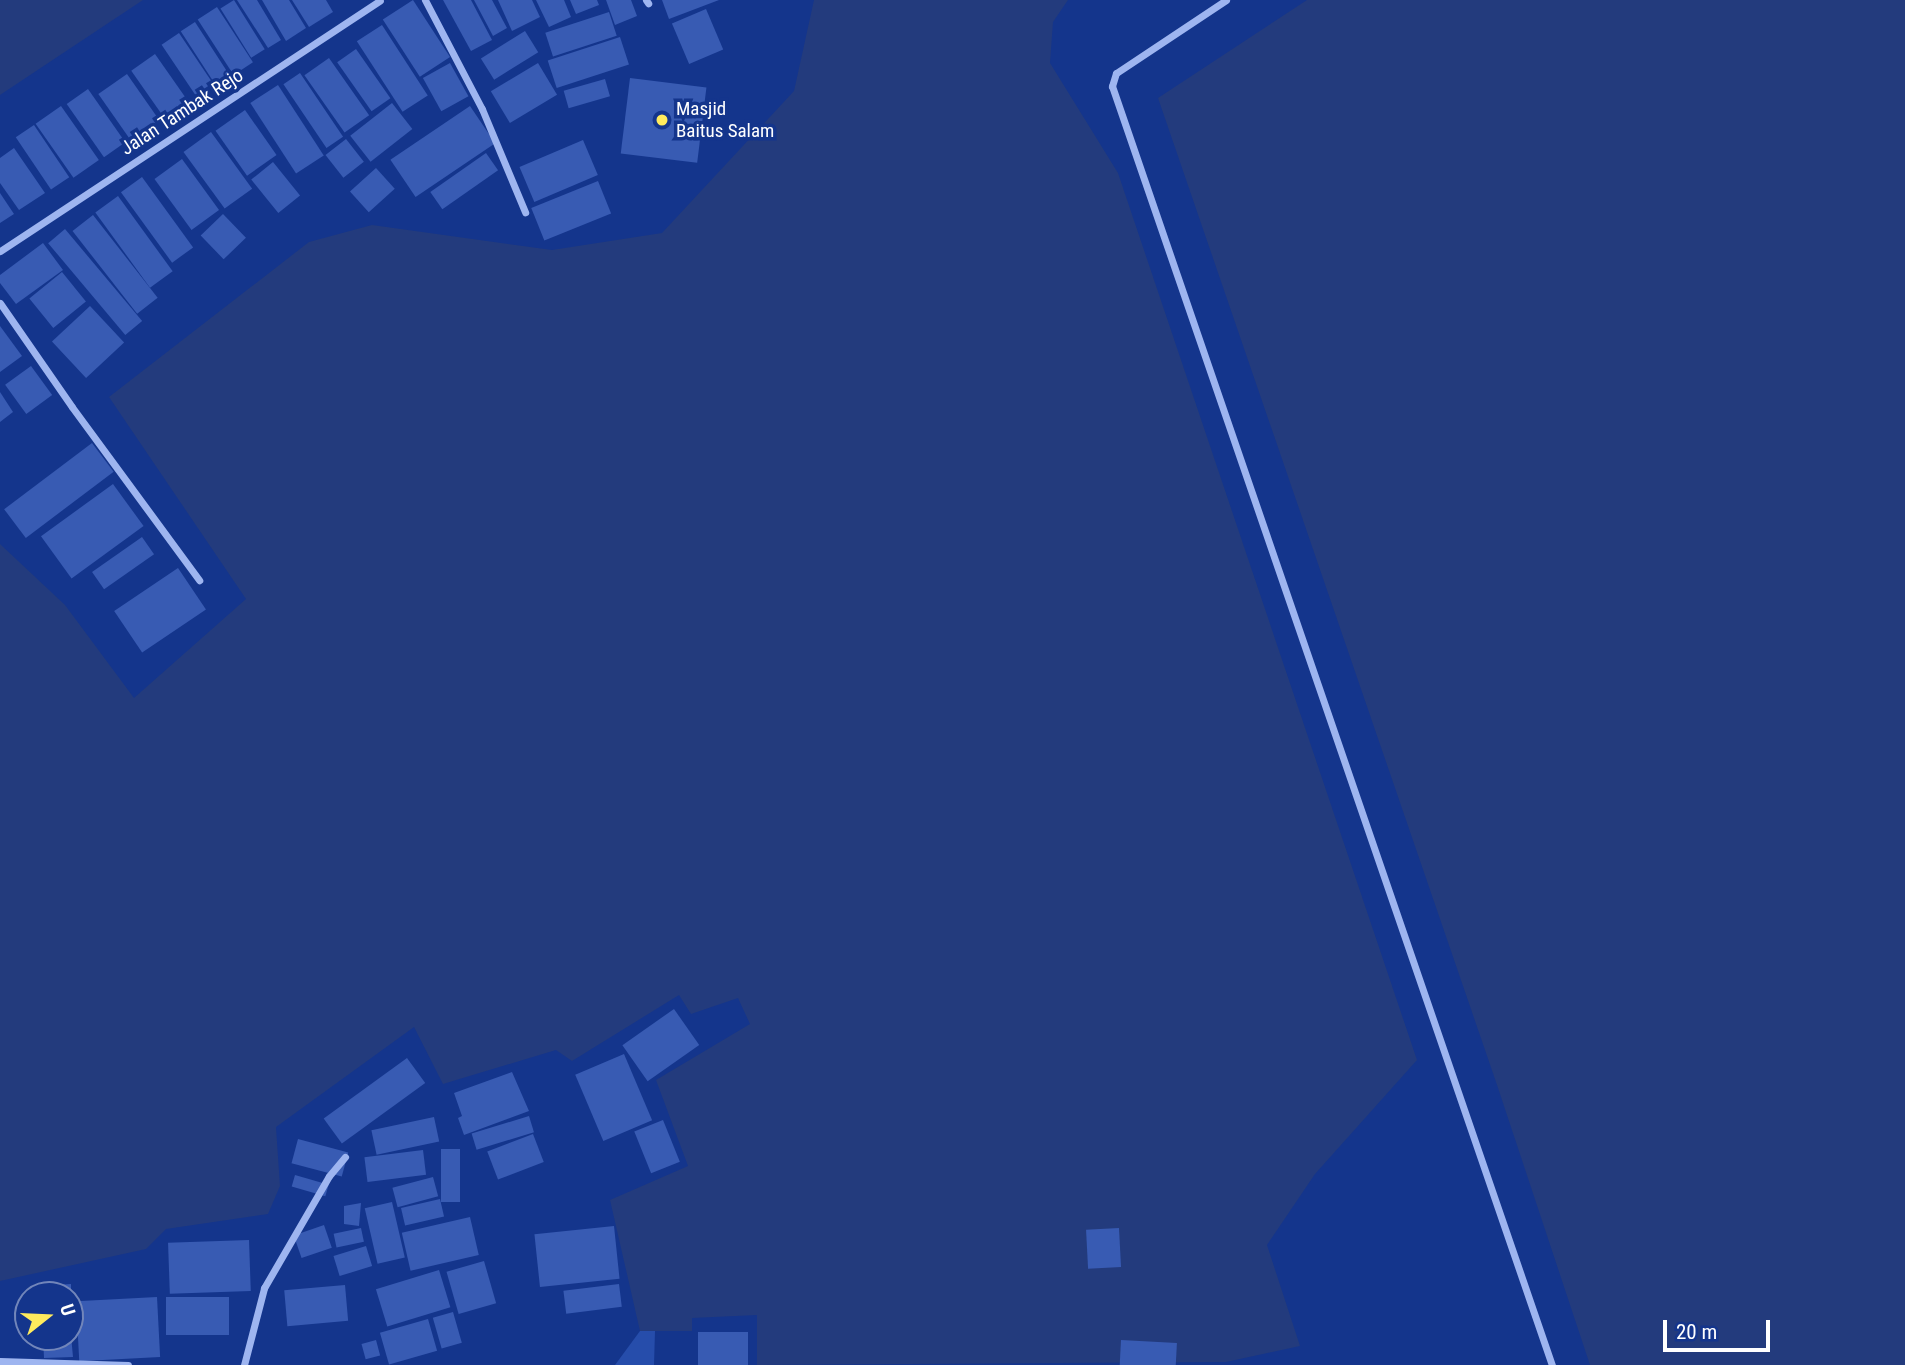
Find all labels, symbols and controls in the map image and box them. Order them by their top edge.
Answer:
street label: Jalan Tambak Rejo [116,64,248,160]
place label: Masjid Baitus Salam [676,98,774,142]
marker: Masjid Baitus Salam [654,112,670,128]
north arrow [14,1281,84,1351]
text: U [55,1301,80,1319]
scale bar [1667,1306,1774,1350]
text: 20 m [1676,1320,1717,1344]

